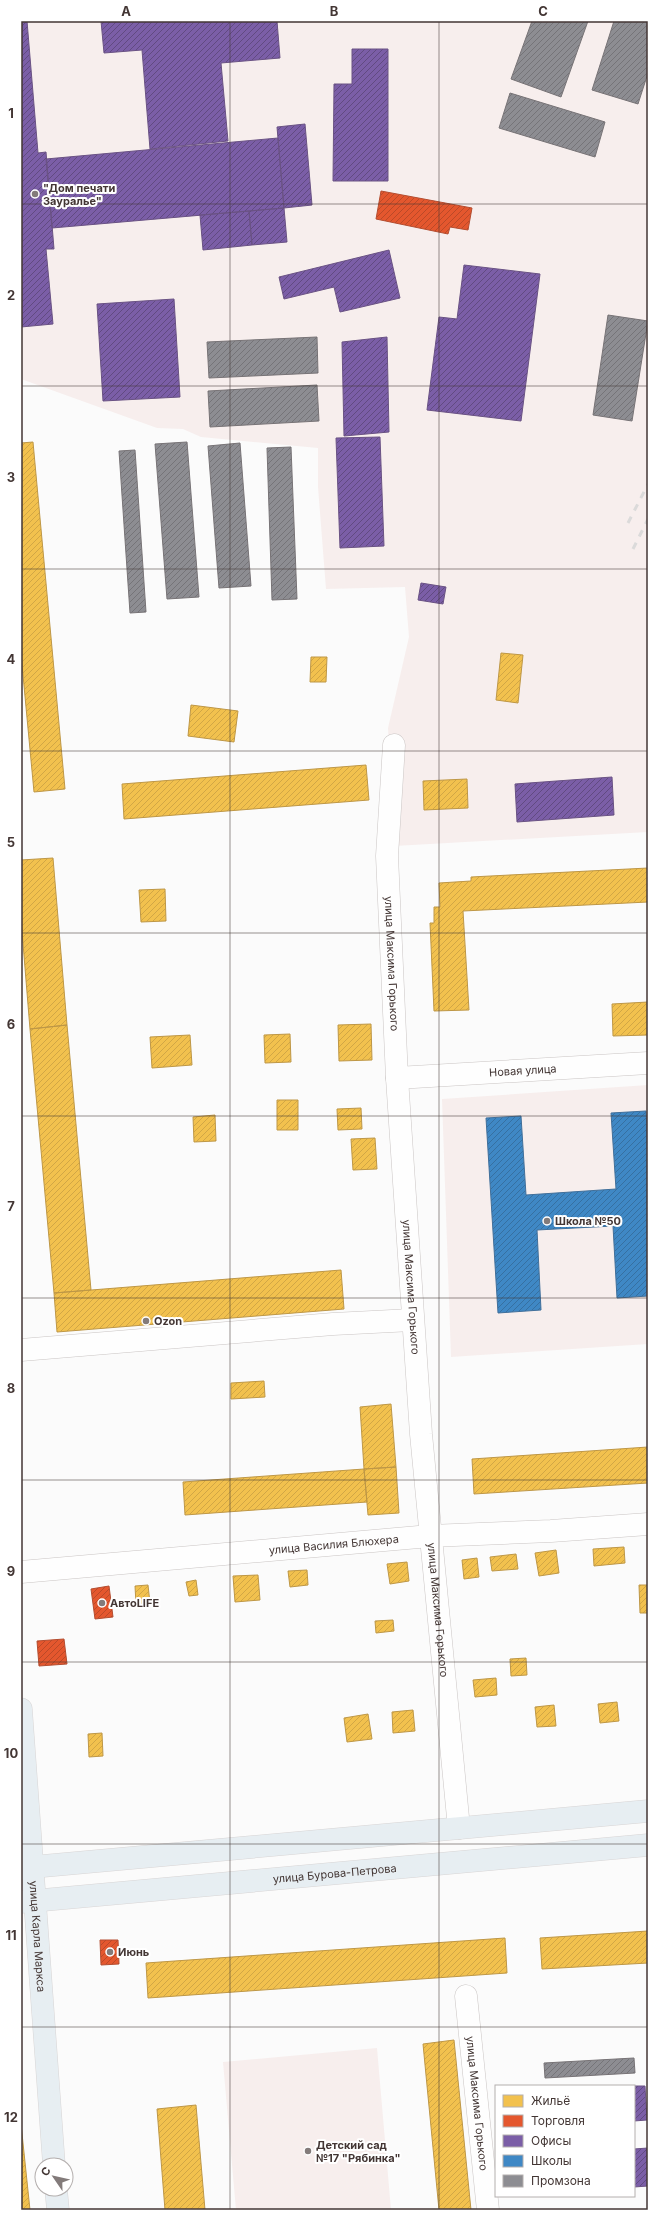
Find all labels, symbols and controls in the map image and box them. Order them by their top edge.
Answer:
text: A [121,3,131,19]
text: B [330,3,339,19]
text: C [538,3,548,19]
text: 1 [8,105,14,121]
place label: "Дом печати Зауралье" [43,181,116,208]
marker: "Дом печати Зауралье" [30,189,40,199]
text: 2 [7,287,15,303]
text: 3 [7,469,15,485]
text: 4 [7,651,16,667]
text: 5 [7,834,15,850]
street label: улица Максима Горького [382,896,402,1032]
text: 6 [7,1016,15,1032]
street label: Новая улица [489,1061,557,1079]
text: 7 [7,1198,15,1214]
place label: Школа №50 [555,1214,621,1228]
marker: Школа №50 [542,1216,552,1226]
street label: улица Максима Горького [400,1219,423,1355]
place label: Ozon [154,1314,182,1328]
marker: Ozon [141,1316,151,1326]
text: 8 [7,1380,15,1396]
street label: улица Василия Блюхера [268,1532,399,1557]
street label: улица Максима Горького [425,1542,451,1678]
text: 9 [7,1563,15,1579]
place label: АвтоLIFE [110,1596,159,1610]
marker: АвтоLIFE [97,1598,107,1608]
text: 10 [4,1745,18,1761]
street label: улица Бурова-Петрова [272,1861,397,1886]
street label: улица Карла Маркса [26,1880,48,1993]
text: 11 [5,1927,17,1943]
place label: Июнь [118,1945,150,1959]
marker: Июнь [105,1947,115,1957]
street label: улица Максима Горького [463,2035,491,2172]
legend [495,2085,635,2197]
text: Жильё [531,2093,570,2108]
text: 12 [4,2109,18,2125]
text: Торговля [531,2113,585,2128]
text: Офисы [531,2133,571,2148]
place label: Детский сад №17 "Рябинка" [316,2138,400,2165]
marker: Детский сад №17 "Рябинка" [303,2146,313,2156]
text: Школы [531,2153,572,2168]
north arrow [34,2157,74,2197]
text: С [38,2164,54,2179]
text: Промзона [531,2173,591,2188]

